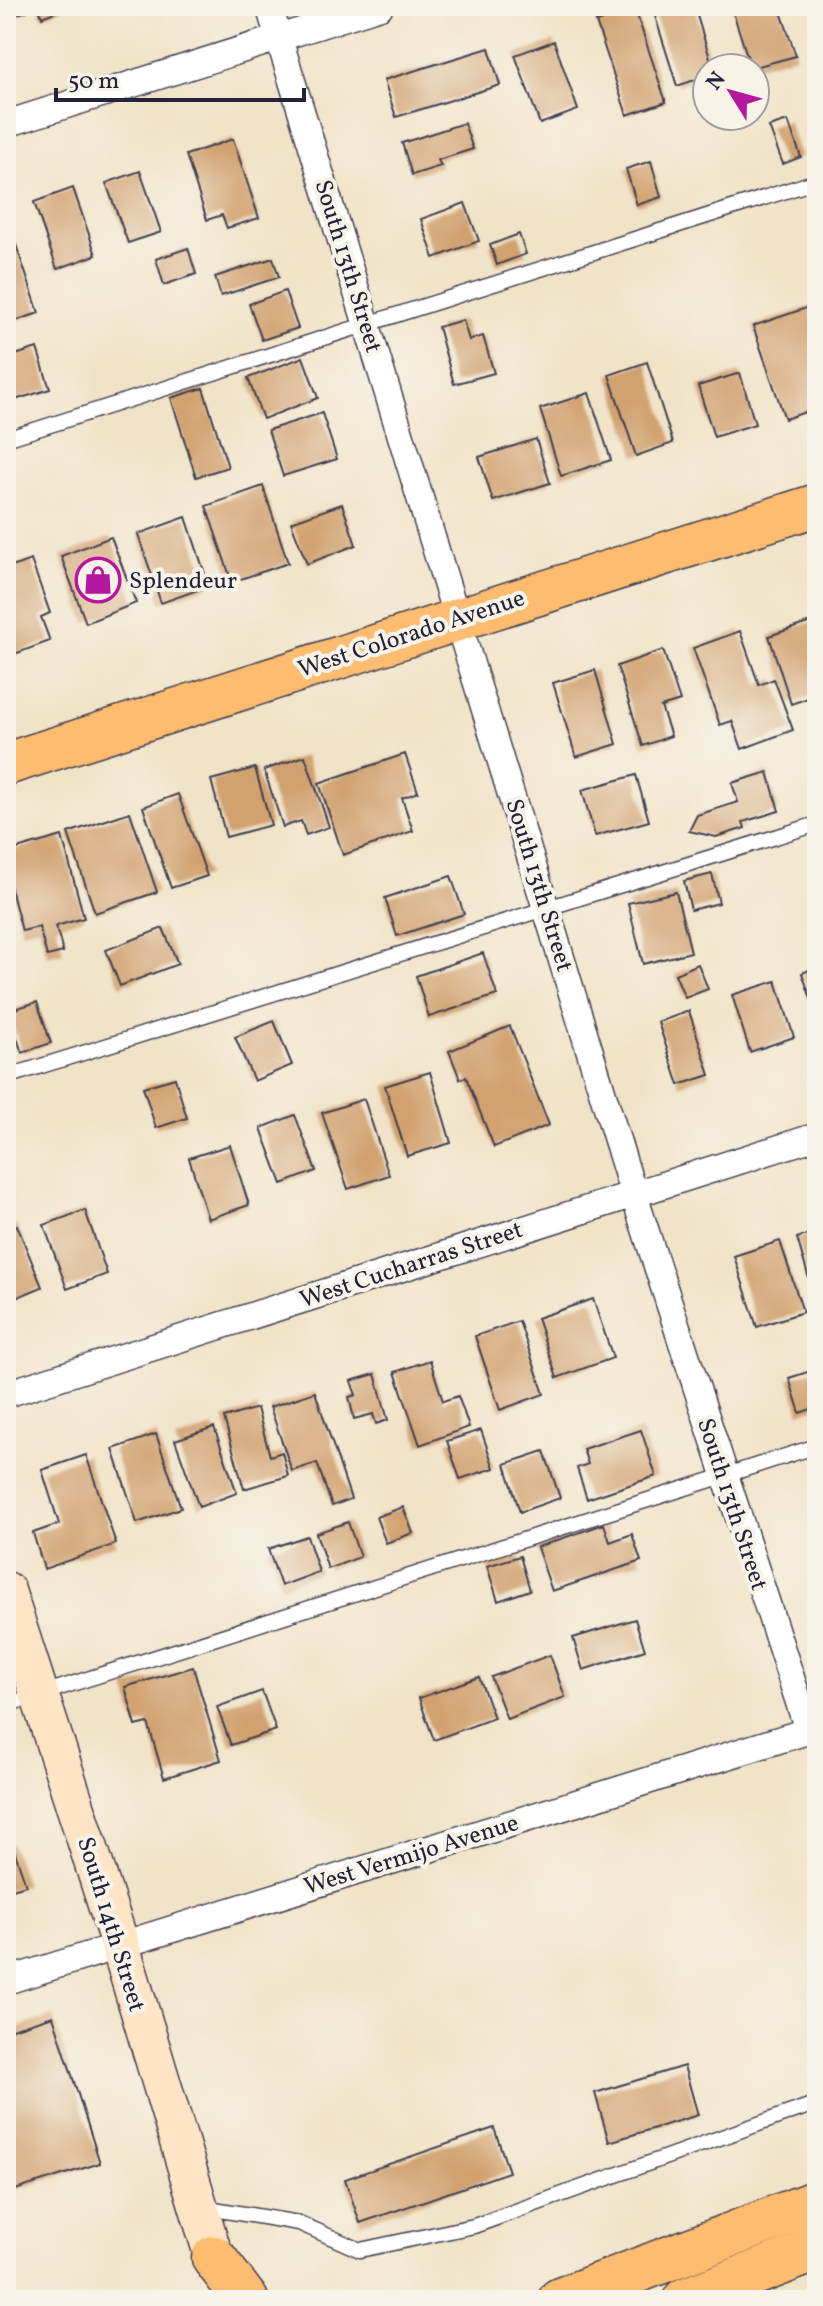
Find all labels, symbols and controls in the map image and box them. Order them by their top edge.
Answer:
scale bar [56,52,304,102]
north arrow [691,52,771,132]
text: 50 m [68,65,120,99]
text: N [700,66,734,97]
street label: South 13th Street [305,176,390,357]
shop icon: Splendeur [74,556,122,604]
place label: Splendeur [129,565,237,599]
street label: West Colorado Avenue [294,582,529,688]
street label: South 13th Street [496,795,581,976]
street label: West Cucharras Street [296,1214,528,1318]
street label: South 13th Street [687,1414,775,1595]
street label: West Vermijo Avenue [300,1807,523,1905]
street label: South 14th Street [67,1833,153,2016]

